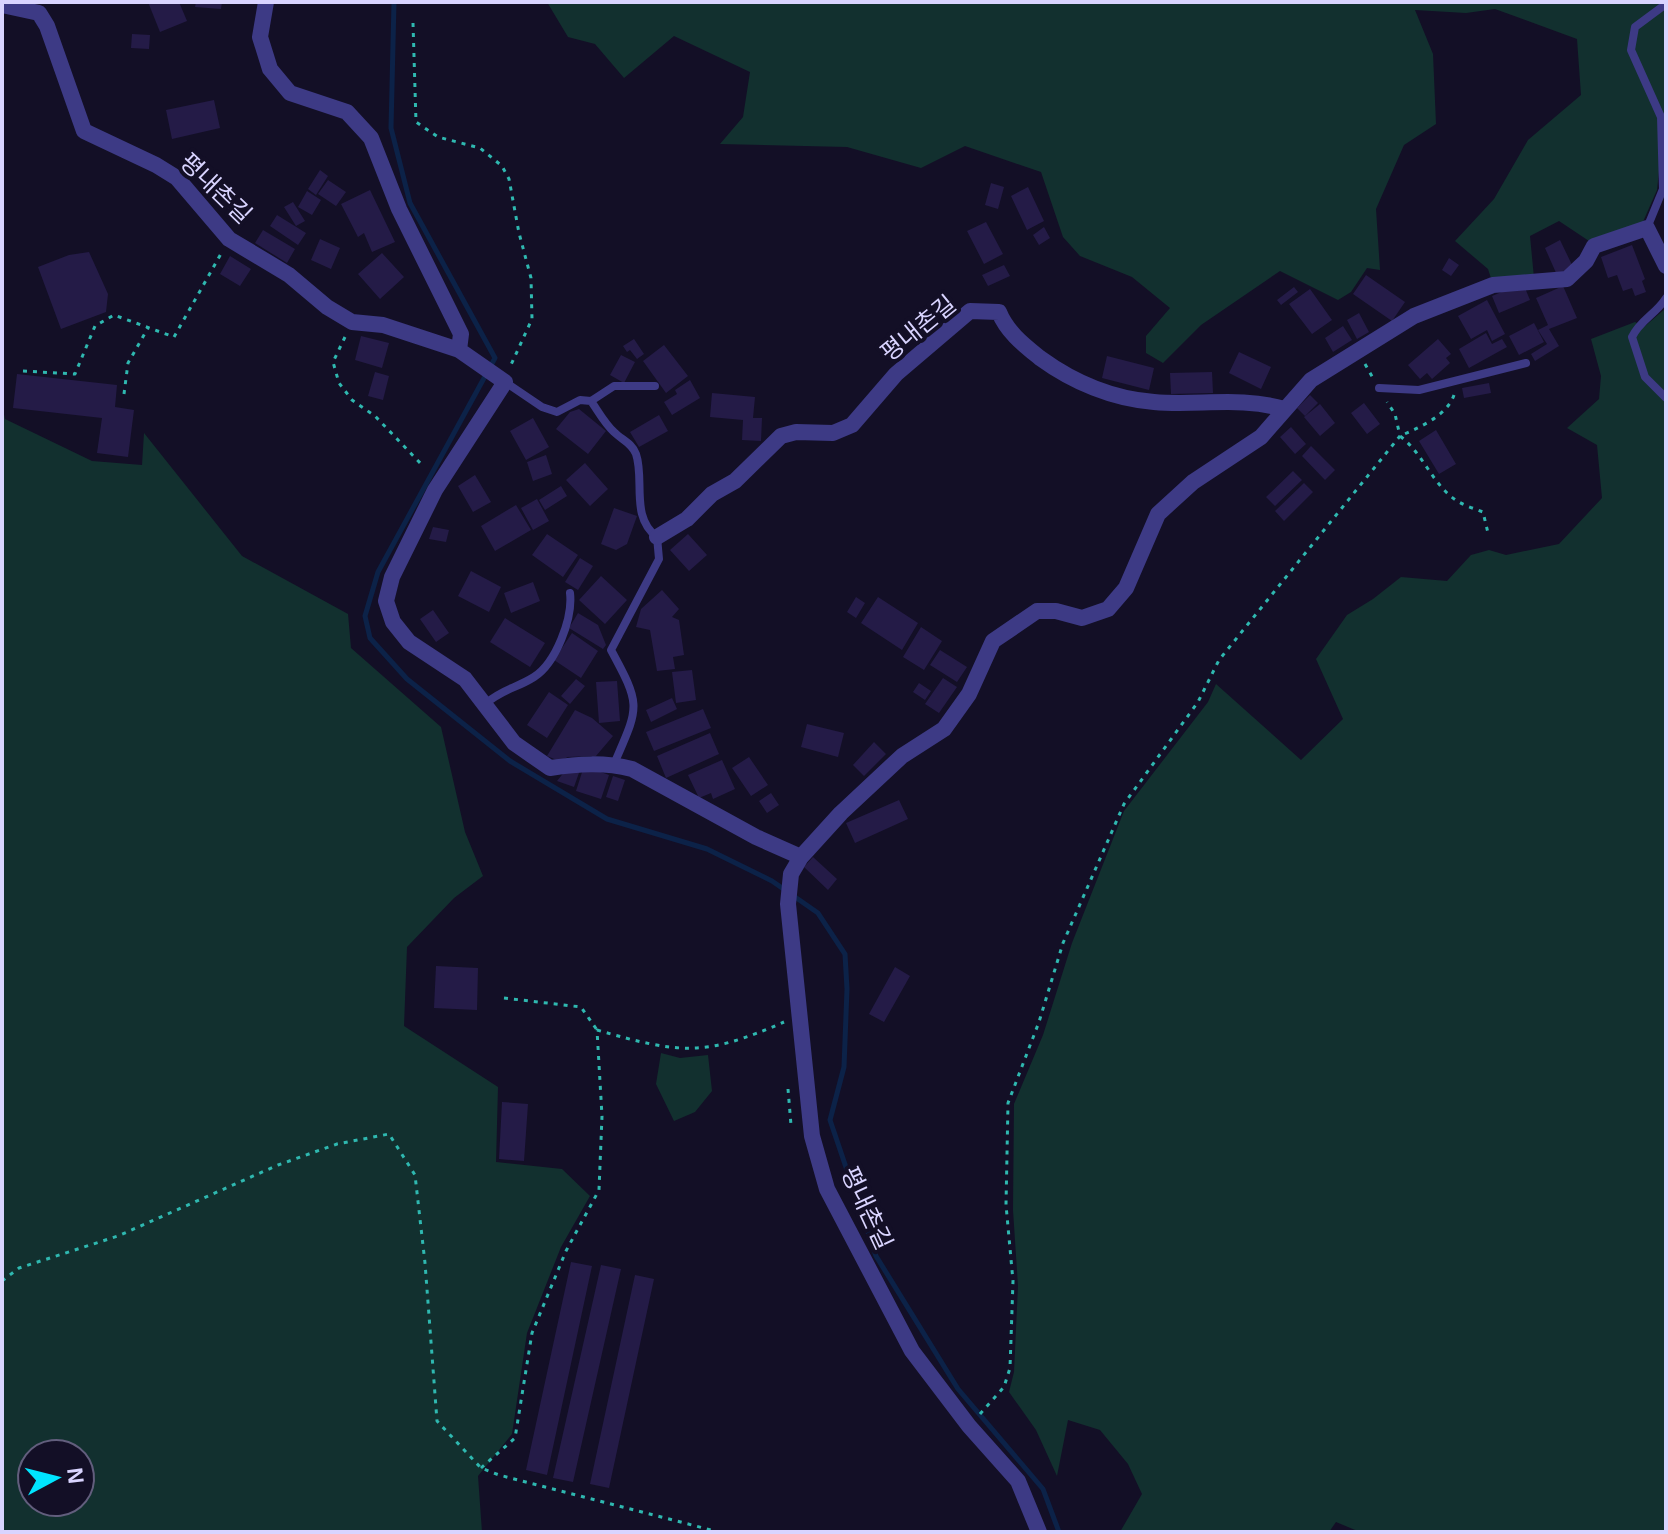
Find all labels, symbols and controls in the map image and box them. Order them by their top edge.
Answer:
street label: 평내촌길 [175,148,257,228]
street label: 평내촌길 [875,290,961,366]
street label: 평내촌길 [836,1162,898,1254]
north arrow [16,1438,96,1518]
text: N [62,1466,89,1485]

